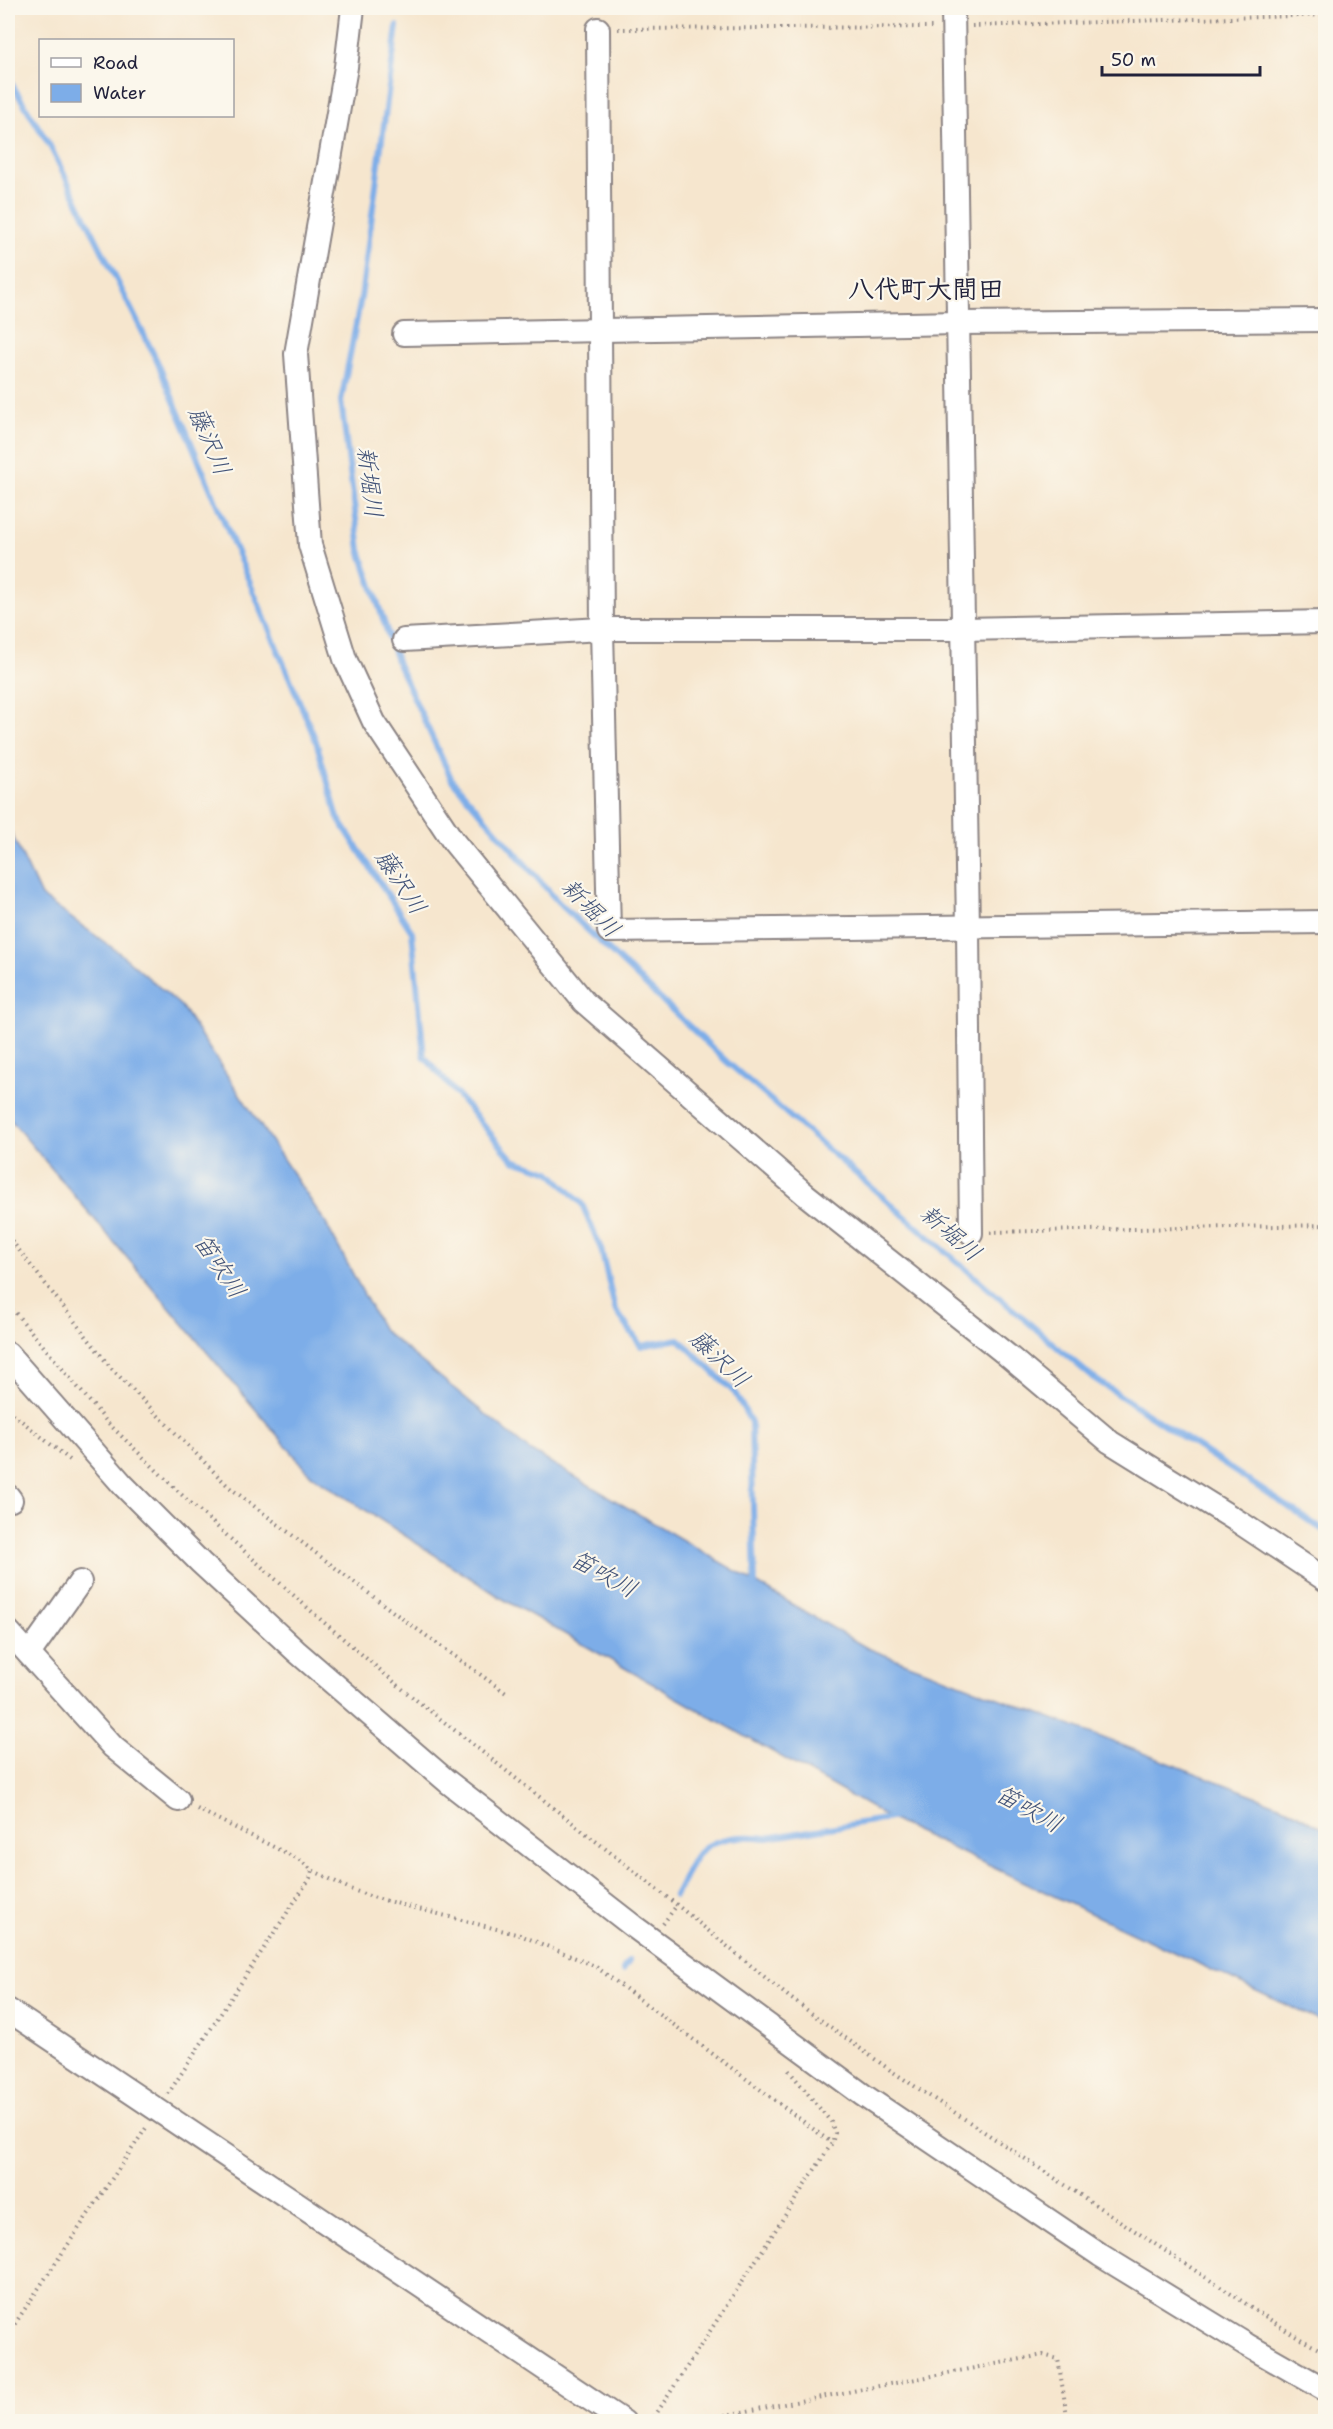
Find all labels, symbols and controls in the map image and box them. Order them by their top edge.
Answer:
legend [39,39,234,117]
scale bar [1102,39,1260,77]
text: 50 m [1111,48,1156,72]
text: Road [93,51,138,75]
text: Water [93,81,146,105]
district label: 八代町大間田 [848,271,1004,306]
water label: 藤沢川 [181,402,239,480]
water label: 新堀川 [350,444,390,520]
water label: 藤沢川 [368,843,434,921]
water label: 新堀川 [554,871,628,945]
water label: 新堀川 [913,1197,989,1269]
water label: 笛吹川 [187,1227,253,1305]
water label: 藤沢川 [683,1322,757,1396]
water label: 笛吹川 [565,1543,643,1605]
water label: 笛吹川 [990,1778,1068,1840]

